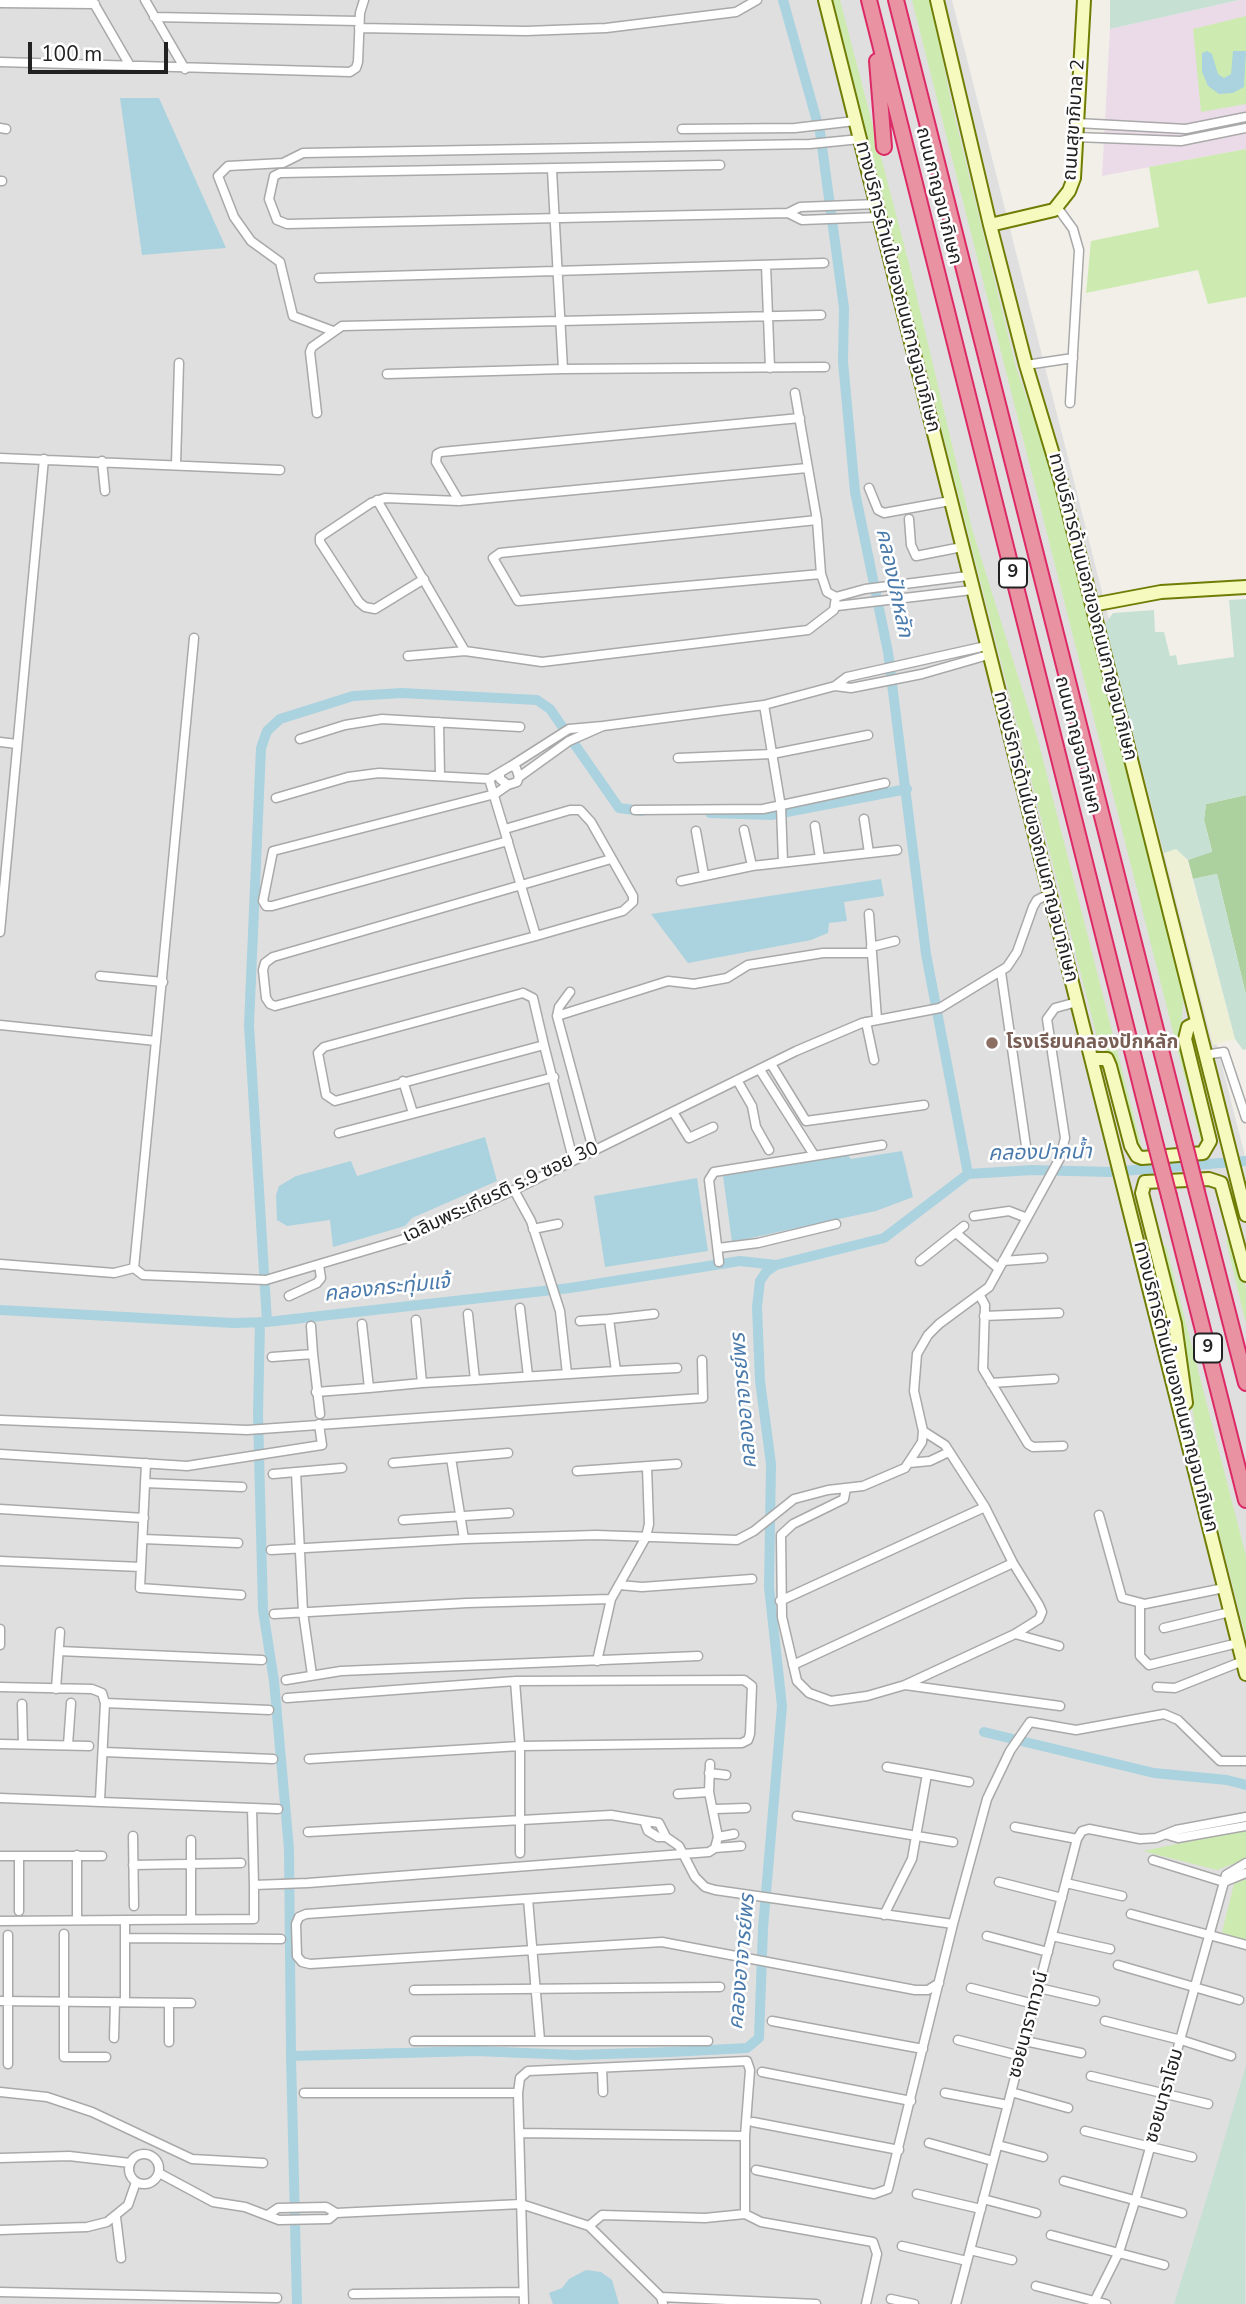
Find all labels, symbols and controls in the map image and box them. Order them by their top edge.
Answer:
scale bar [32,28,172,72]
text: 100 m [41,40,102,68]
street label: ถนนสุขาภิบาล 2 [1059,59,1091,181]
street label: ถนนกาญจนาภิเษก [910,125,966,267]
street label: ทางบริการด้านในของถนนกาญจนาภิเษก [850,139,944,435]
street label: ทางบริการด้านนอกของถนนกาญจนาภิเษก [1043,451,1141,763]
water label: คลองปักหลัก [869,526,917,640]
road number: 9 [999,558,1027,588]
street label: ถนนกาญจนาภิเษก [1049,674,1105,816]
street label: ทางบริการด้านในของถนนกาญจนาภิเษก [988,689,1082,985]
place label: โรงเรียนคลองปักหลัก [1006,1032,1178,1054]
marker: โรงเรียนคลองปักหลัก [984,1035,1000,1051]
street label: เฉลิมพระเกียรติ ร.9 ซอย 30 [400,1138,602,1248]
water label: คลองปากน้ำ [988,1140,1092,1168]
street label: ทางบริการด้านในของถนนกาญจนาภิเษก [1128,1239,1222,1535]
water label: คลองกระทุ่มแจ้ [323,1270,451,1308]
water label: คลองอาจารย์พร [727,1332,763,1470]
road number: 9 [1194,1334,1222,1363]
water label: คลองอาจารย์พร [725,1893,761,2031]
street label: ซอยนาราทาวน์ [1004,1969,1054,2081]
street label: ซอยนาราโฮม [1141,2046,1189,2146]

